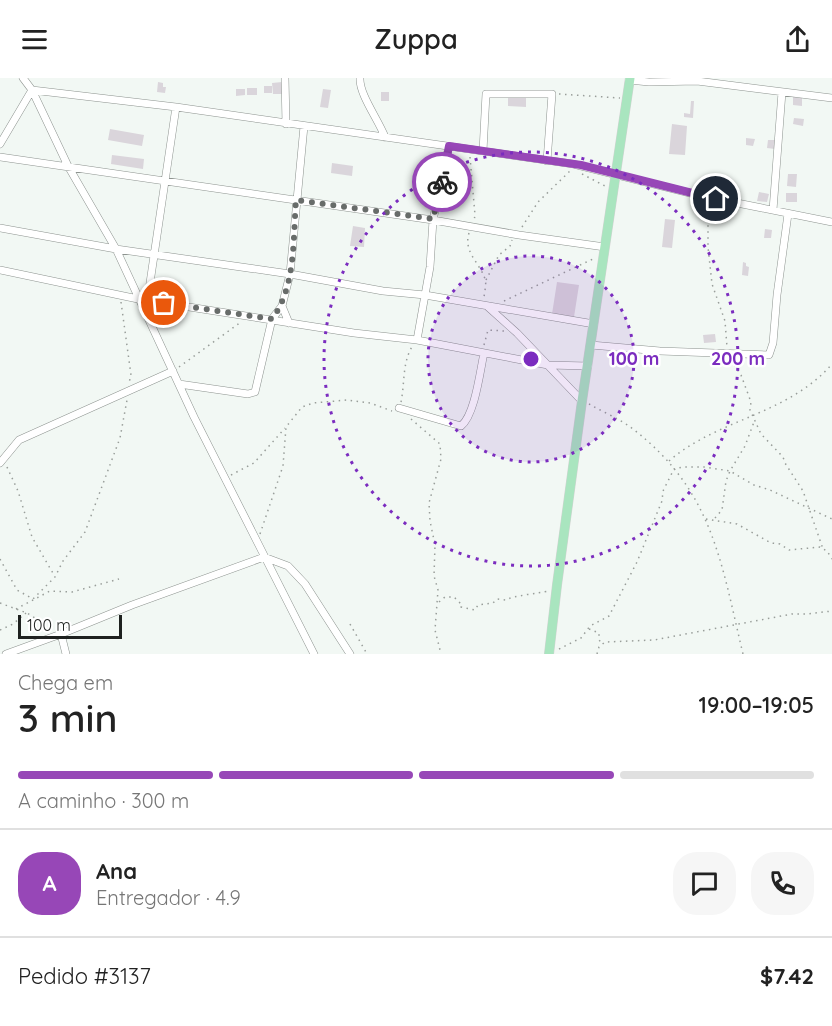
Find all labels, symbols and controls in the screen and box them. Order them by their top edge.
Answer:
text: Zuppa [374,22,458,56]
icon: menu [18,23,51,56]
icon: share [781,23,814,56]
courier [412,152,472,212]
icon: bike [426,166,459,199]
pin [690,173,741,224]
icon: home [699,182,732,215]
pin [138,277,189,328]
icon: bag [147,286,180,319]
text: 100 m [609,347,659,370]
text: 200 m [711,347,765,370]
centre of rings [521,349,541,369]
scale bar [18,612,122,640]
text: 100 m [27,615,71,635]
text: Chega em [18,670,113,695]
text: 19:00–19:05 [699,691,814,719]
text: 3 min [18,693,117,742]
text: A caminho · 300 m [18,788,189,813]
button: chat [673,852,736,915]
button: phone [751,852,814,915]
text: Ana [96,857,137,885]
text: A [42,869,57,897]
text: Entregador · 4.9 [96,885,241,910]
text: Pedido #3137 [18,962,151,990]
text: $7.42 [760,962,814,990]

